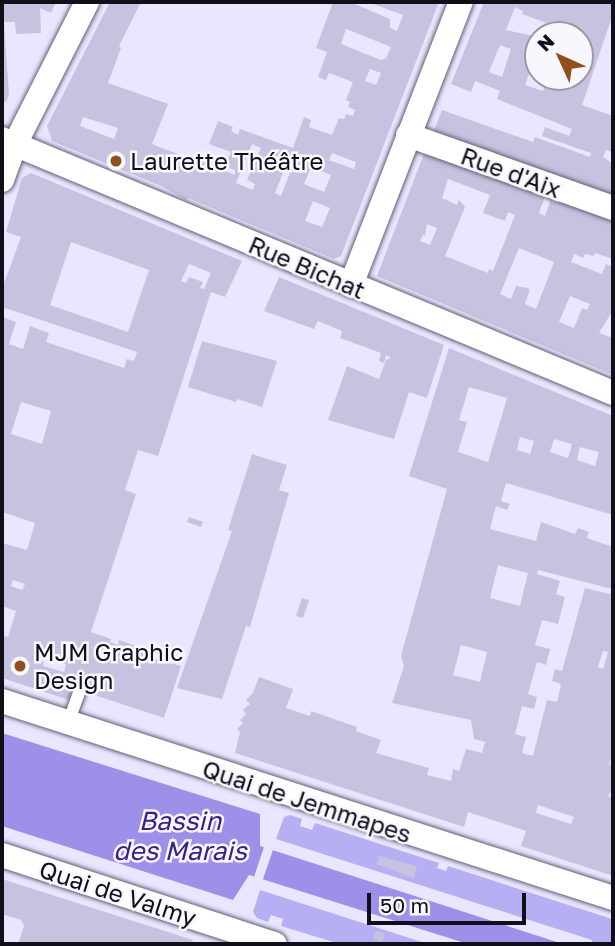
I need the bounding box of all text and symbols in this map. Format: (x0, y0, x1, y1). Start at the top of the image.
north arrow (524, 21, 594, 91)
text: N (532, 29, 558, 55)
street label: Rue d'Aix (457, 141, 565, 203)
place label: Laurette Théâtre (130, 147, 323, 175)
marker: Laurette Théâtre (108, 153, 124, 169)
street label: Rue Bichat (245, 230, 369, 304)
place label: MJM Graphic Design (34, 638, 183, 694)
marker: MJM Graphic Design (12, 658, 28, 674)
street label: Quai de Jemmapes (199, 754, 415, 848)
water label: Bassin des Marais (113, 805, 247, 866)
street label: Quai de Valmy (36, 854, 200, 932)
scale bar (370, 880, 529, 924)
text: 50 m (380, 892, 429, 918)

